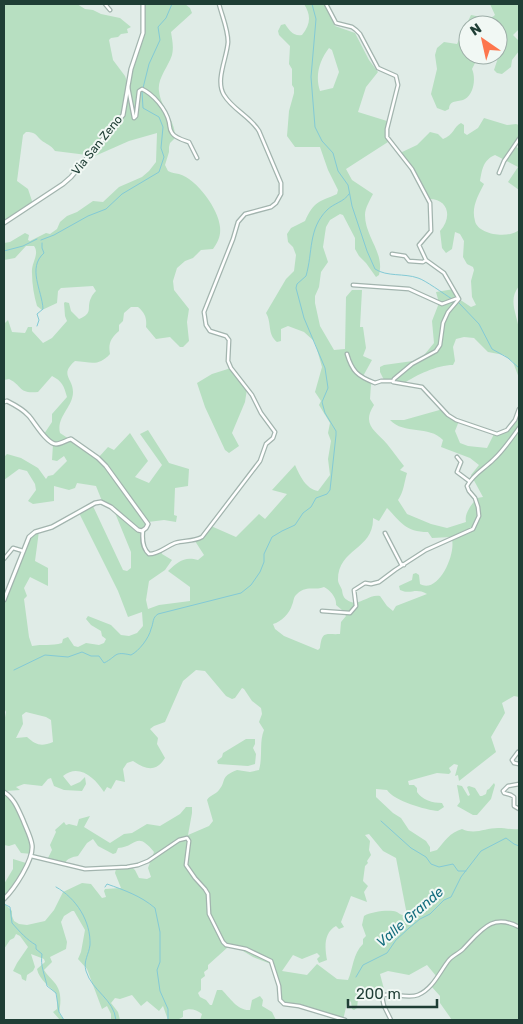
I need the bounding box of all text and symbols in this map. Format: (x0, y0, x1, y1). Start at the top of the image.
north arrow (458, 15, 508, 65)
text: N (467, 20, 485, 40)
street label: Via San Zeno (69, 112, 125, 178)
water label: Valle Grande (373, 883, 447, 951)
scale bar (348, 976, 437, 1008)
text: 200 m (356, 985, 401, 1003)

